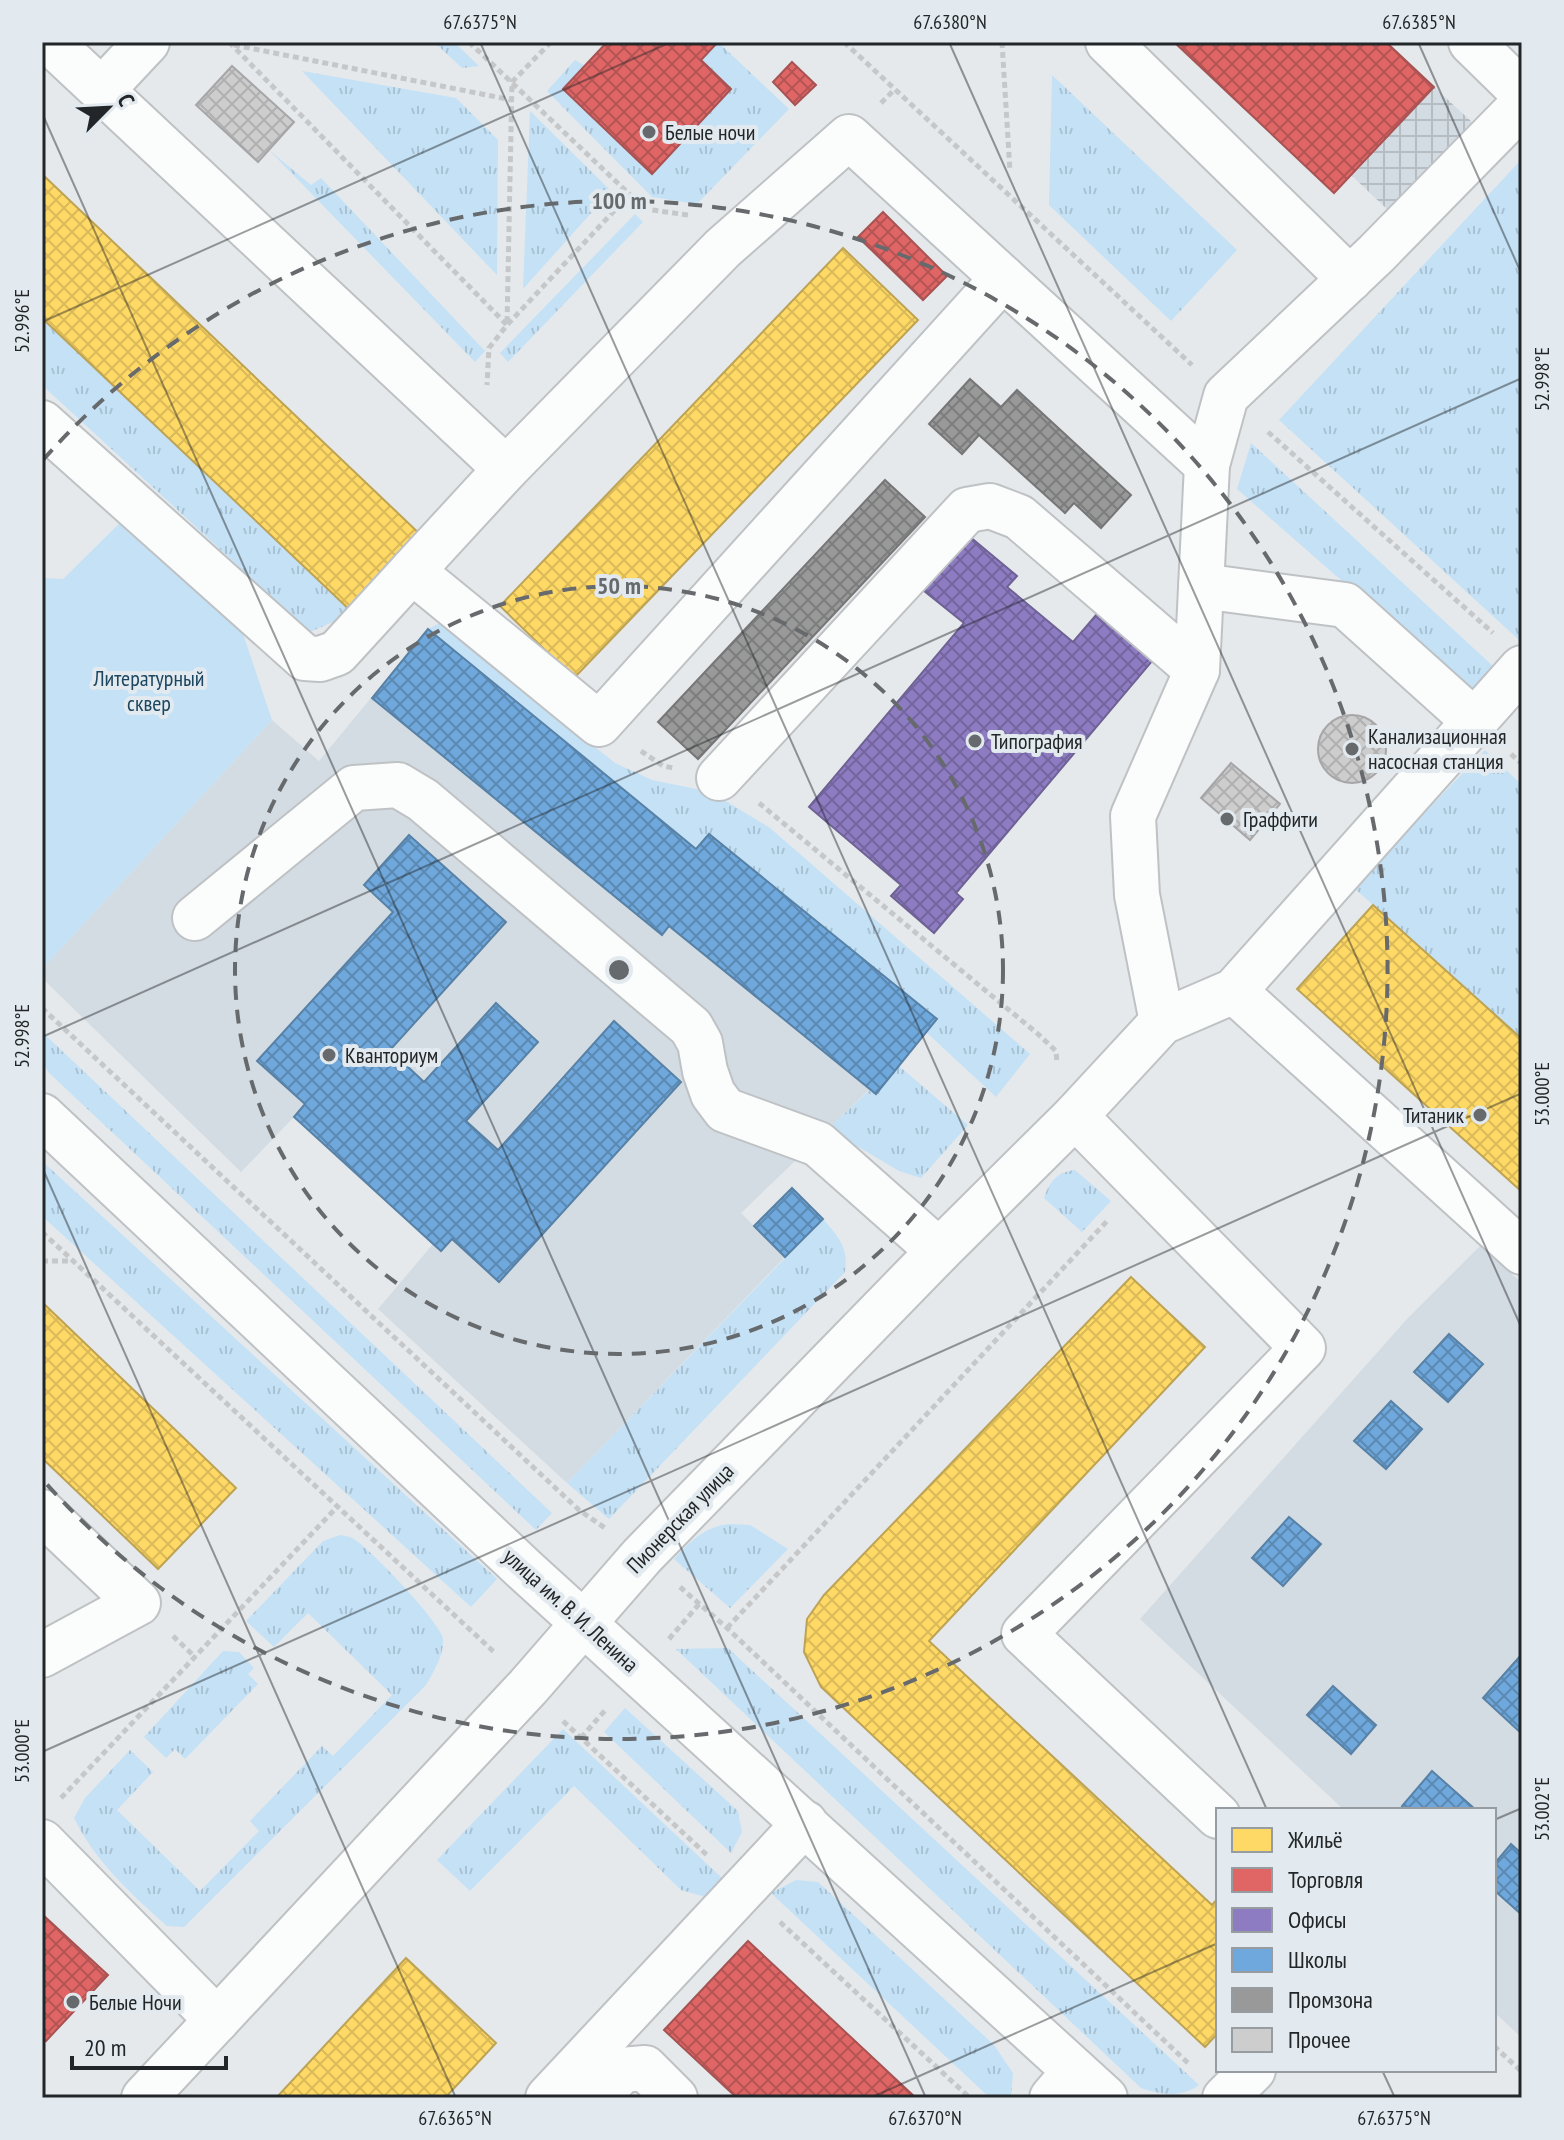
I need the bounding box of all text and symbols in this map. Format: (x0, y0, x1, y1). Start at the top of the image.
text: 67.6375°N (443, 9, 517, 35)
text: 67.6380°N (913, 9, 987, 35)
text: 67.6385°N (1382, 9, 1456, 35)
north arrow (68, 68, 148, 148)
text: С (111, 90, 141, 110)
place label: Белые ночи (665, 118, 756, 146)
marker: Белые ночи (640, 123, 658, 141)
text: 100 m (591, 185, 647, 216)
text: 52.996°E (9, 289, 35, 353)
text: 52.998°E (1529, 347, 1555, 411)
text: 50 m (597, 570, 641, 601)
park label: Литературный сквер (93, 664, 204, 717)
place label: Канализационная насосная станция (1368, 722, 1506, 775)
place label: Типография (991, 727, 1083, 755)
marker: Типография (966, 732, 984, 750)
marker: Канализационная насосная станция (1343, 740, 1361, 758)
place label: Граффити (1243, 805, 1318, 833)
marker: Граффити (1218, 810, 1236, 828)
centre of rings (605, 956, 633, 984)
text: 52.998°E (9, 1004, 35, 1068)
place label: Кванториум (345, 1041, 438, 1069)
marker: Кванториум (320, 1046, 338, 1064)
text: 53.000°E (1529, 1062, 1555, 1126)
place label: Титаник (1403, 1101, 1464, 1129)
marker: Титаник (1471, 1106, 1489, 1124)
street label: Пионерская улица (621, 1457, 739, 1579)
street label: улица им. В. И. Ленина (498, 1542, 644, 1678)
text: 53.000°E (9, 1719, 35, 1783)
text: 53.002°E (1529, 1777, 1555, 1841)
legend (1216, 1808, 1496, 2072)
text: Жильё (1287, 1824, 1343, 1855)
text: Торговля (1288, 1864, 1363, 1895)
text: Офисы (1288, 1904, 1346, 1935)
text: Школы (1288, 1944, 1347, 1975)
text: Промзона (1288, 1984, 1373, 2015)
place label: Белые Ночи (89, 1988, 182, 2016)
marker: Белые Ночи (64, 1993, 82, 2011)
scale bar (72, 2020, 226, 2070)
text: Прочее (1288, 2024, 1351, 2055)
text: 20 m (84, 2032, 126, 2063)
text: 67.6365°N (418, 2105, 492, 2131)
text: 67.6370°N (888, 2105, 962, 2131)
text: 67.6375°N (1357, 2105, 1431, 2131)

